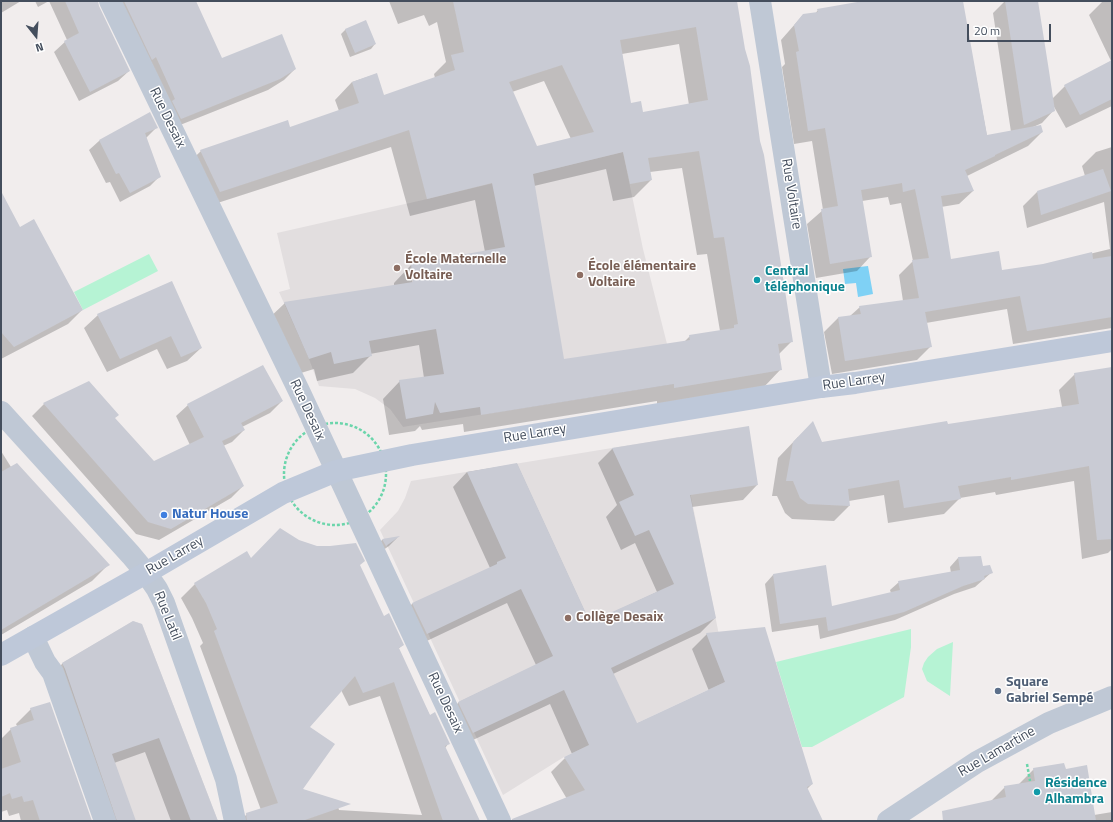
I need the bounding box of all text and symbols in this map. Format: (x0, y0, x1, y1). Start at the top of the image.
north arrow (16, 16, 56, 56)
scale bar (969, 16, 1053, 42)
text: 20 m (974, 21, 1000, 40)
text: N (34, 39, 45, 56)
street label: Rue Desaix (145, 85, 189, 151)
street label: Rue Voltaire (777, 157, 805, 231)
place label: École Maternelle Voltaire (405, 252, 506, 284)
place label: École élémentaire Voltaire (588, 259, 696, 292)
marker: École Maternelle Voltaire (392, 263, 402, 273)
place label: Central téléphonique (765, 264, 845, 296)
marker: École élémentaire Voltaire (575, 270, 585, 280)
marker: Central téléphonique (752, 275, 762, 285)
street label: Rue Larrey (822, 369, 886, 395)
street label: Rue Desaix (286, 377, 328, 443)
street label: Rue Larrey (503, 421, 567, 447)
place label: Natur House (172, 507, 248, 523)
marker: Natur House (159, 510, 169, 520)
street label: Rue Larrey (143, 533, 207, 579)
street label: Rue Latil (150, 589, 184, 643)
place label: Collège Desaix (576, 610, 663, 626)
marker: Collège Desaix (563, 613, 573, 623)
street label: Rue Desaix (424, 670, 466, 736)
place label: Square Gabriel Sempé (1006, 675, 1093, 708)
marker: Square Gabriel Sempé (993, 686, 1003, 696)
street label: Rue Lamartine (956, 723, 1038, 781)
place label: Résidence Alhambra (1045, 776, 1107, 808)
marker: Résidence Alhambra (1032, 787, 1042, 797)

